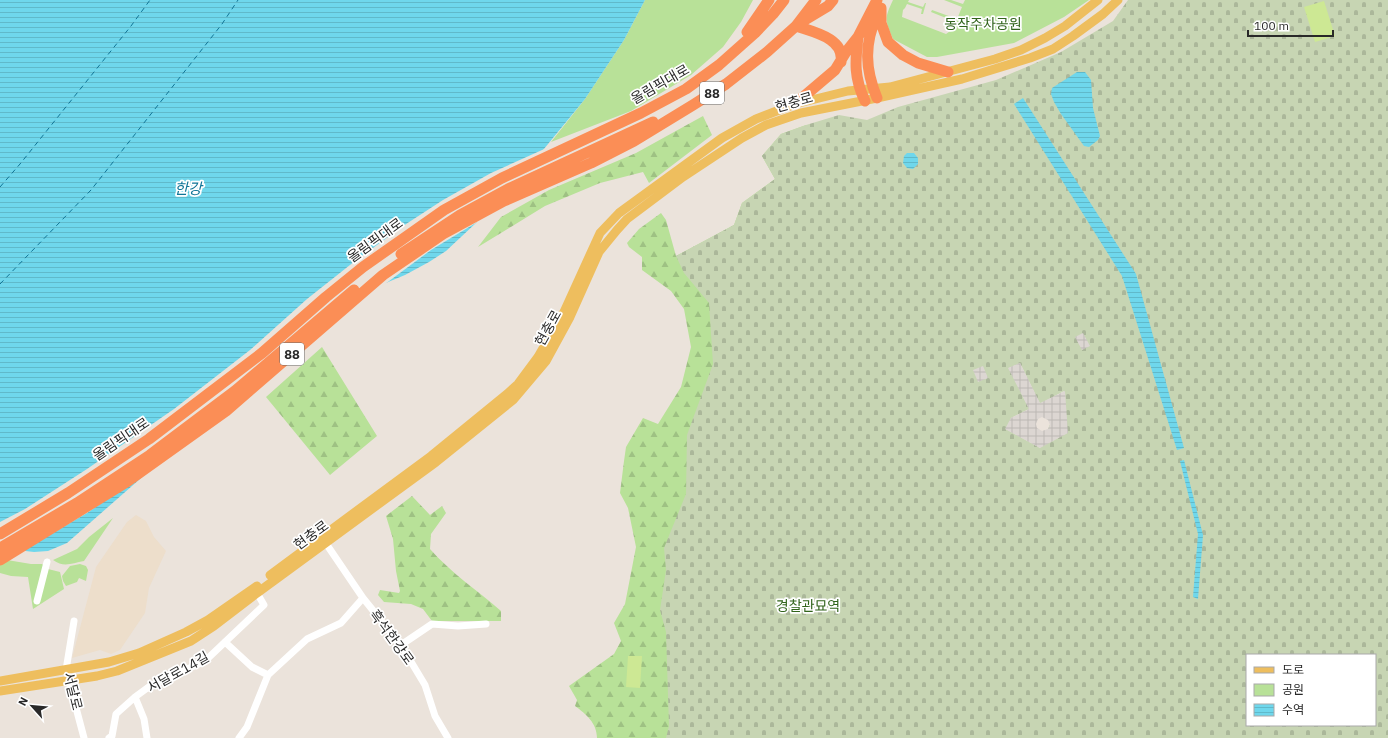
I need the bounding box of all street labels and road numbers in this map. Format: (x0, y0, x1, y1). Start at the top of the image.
street label: 올림픽대로 (628, 60, 692, 108)
road number: 88 (700, 82, 724, 104)
street label: 현충로 (773, 88, 815, 116)
street label: 올림픽대로 (344, 214, 406, 266)
street label: 현충로 (531, 307, 565, 349)
road number: 88 (280, 343, 304, 365)
street label: 올림픽대로 (89, 413, 153, 464)
street label: 현충로 (290, 516, 332, 554)
street label: 흑석한강로 (366, 606, 418, 668)
street label: 서달로14길 (144, 648, 212, 696)
street label: 서달로 (60, 670, 86, 712)

